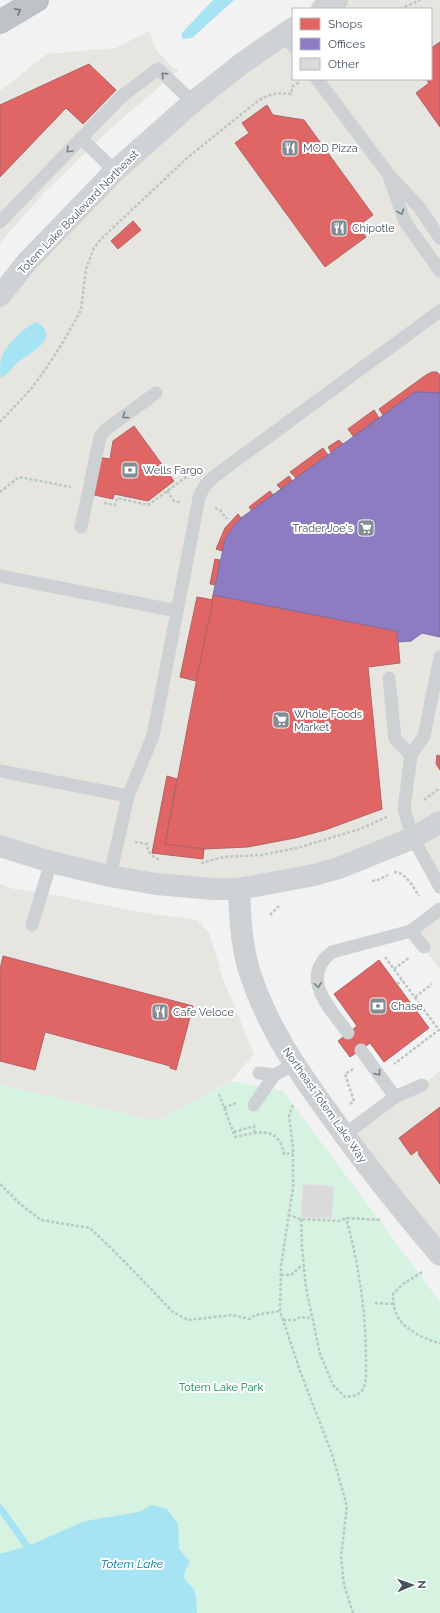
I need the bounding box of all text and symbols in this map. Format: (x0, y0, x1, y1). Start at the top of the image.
one-way arrow (14, 8, 21, 15)
legend (292, 8, 432, 80)
text: Shops (328, 17, 363, 31)
text: Offices (328, 37, 365, 51)
text: Other (328, 57, 360, 71)
one-way arrow (162, 73, 169, 80)
restaurant icon: MOD Pizza (280, 138, 300, 158)
place label: MOD Pizza (303, 142, 358, 155)
one-way arrow (66, 145, 73, 153)
street label: Totem Lake Boulevard Northeast (16, 147, 141, 277)
one-way arrow (396, 209, 405, 216)
restaurant icon: Chipotle (329, 218, 349, 238)
place label: Chipotle (352, 222, 395, 235)
one-way arrow (122, 411, 129, 419)
bank icon: Wells Fargo (120, 460, 140, 480)
place label: Wells Fargo (143, 464, 204, 477)
supermarket icon: Trader Joe's (356, 518, 376, 538)
place label: Trader Joe's (293, 522, 353, 535)
place label: Whole Foods Market (294, 708, 362, 734)
supermarket icon: Whole Foods Market (271, 710, 291, 730)
one-way arrow (313, 982, 322, 989)
bank icon: Chase (368, 996, 388, 1016)
place label: Chase (391, 1000, 423, 1013)
restaurant icon: Cafe Veloce (150, 1002, 170, 1022)
place label: Cafe Veloce (173, 1006, 235, 1019)
street label: Northeast Totem Lake Way (280, 1045, 369, 1165)
one-way arrow (373, 1069, 380, 1076)
park label: Totem Lake Park (179, 1381, 263, 1394)
water label: Totem Lake (101, 1557, 164, 1571)
north arrow (392, 1565, 432, 1605)
text: N (415, 1580, 428, 1589)

